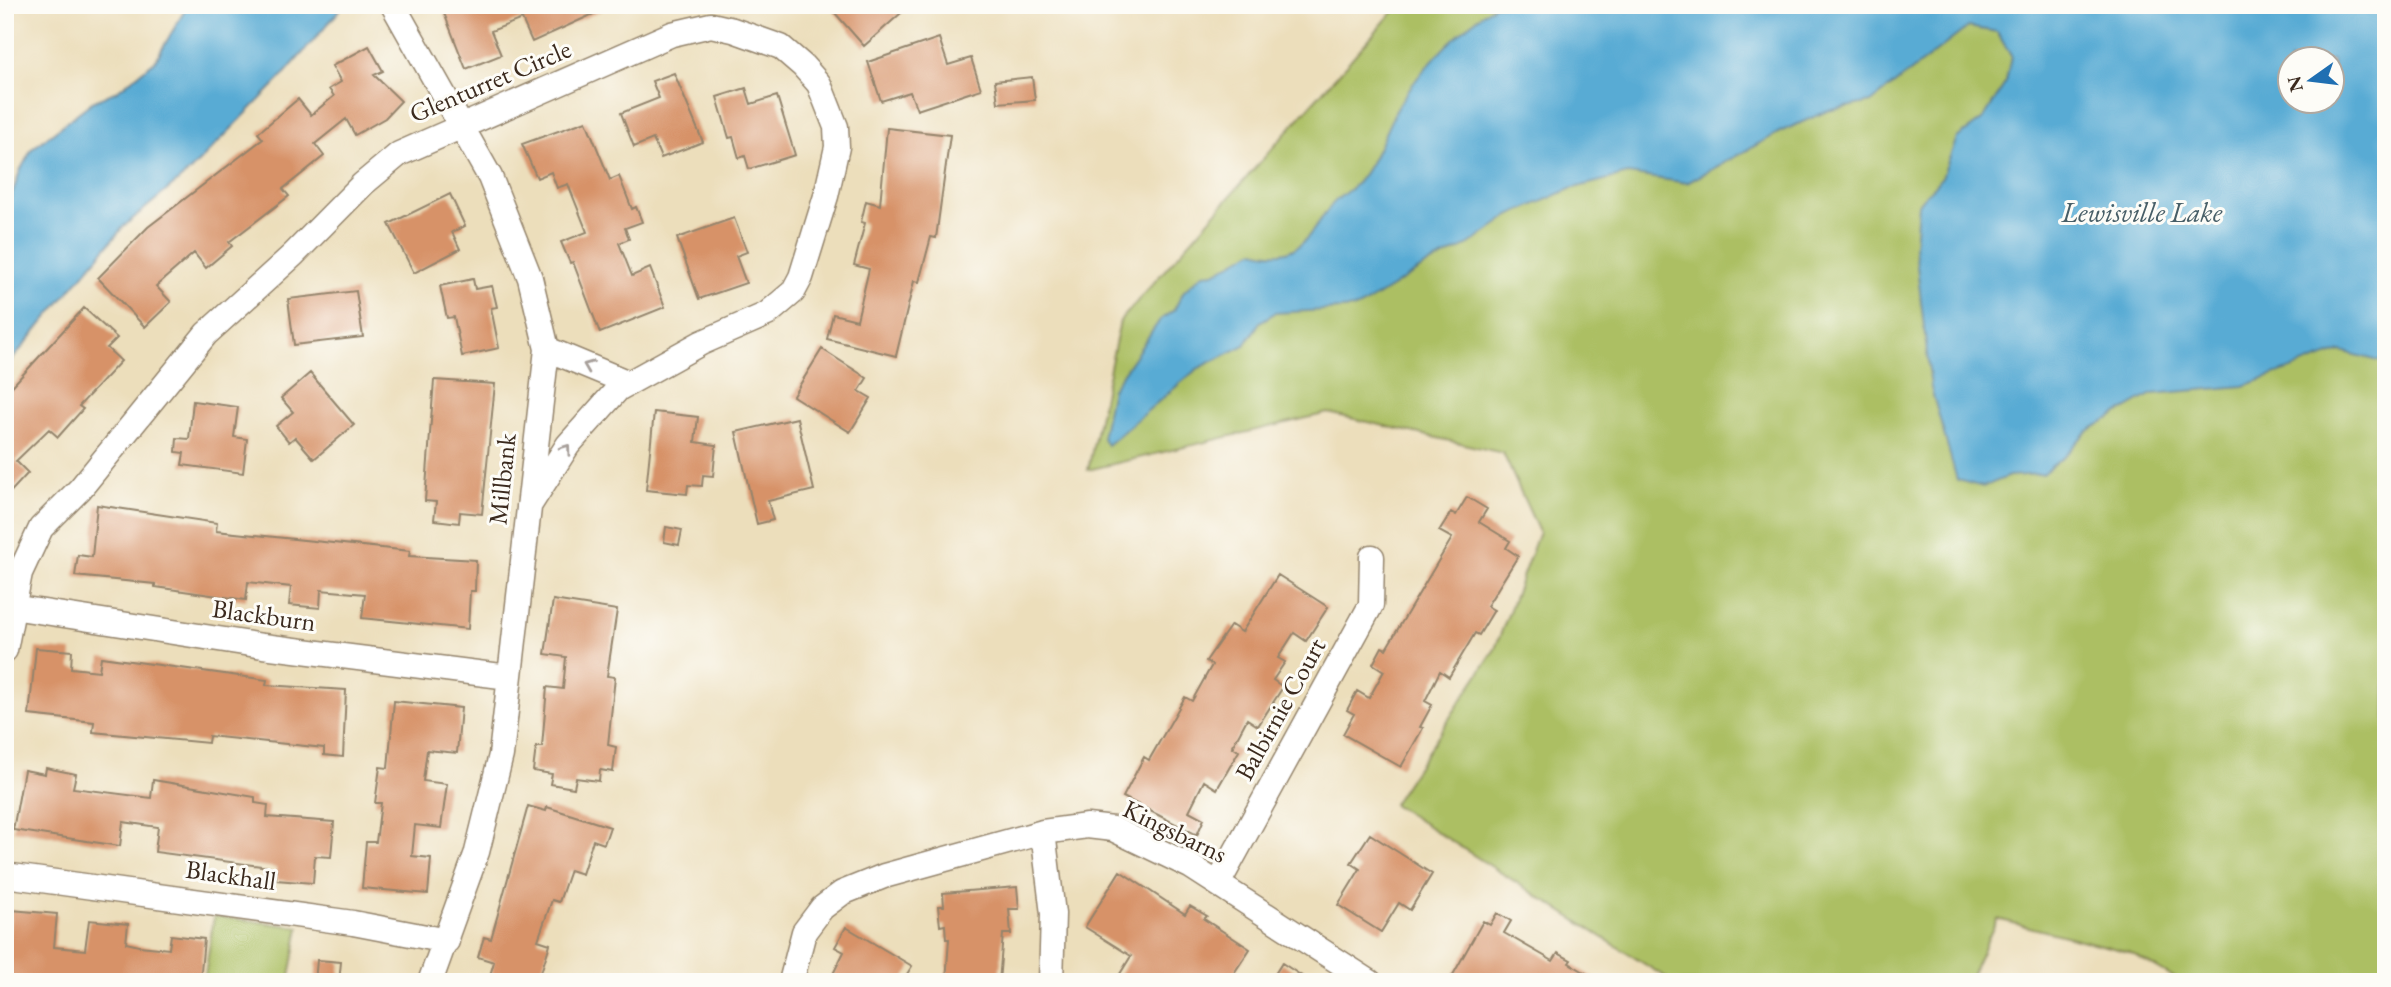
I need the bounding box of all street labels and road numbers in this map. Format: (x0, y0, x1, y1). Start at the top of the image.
street label: Glenturret Circle (404, 32, 576, 130)
street label: Millbank (480, 431, 524, 526)
street label: Blackburn (210, 591, 318, 639)
street label: Balbirnie Court (1227, 632, 1333, 786)
street label: Kingsbarns (1117, 791, 1233, 871)
street label: Blackhall (184, 852, 278, 898)

